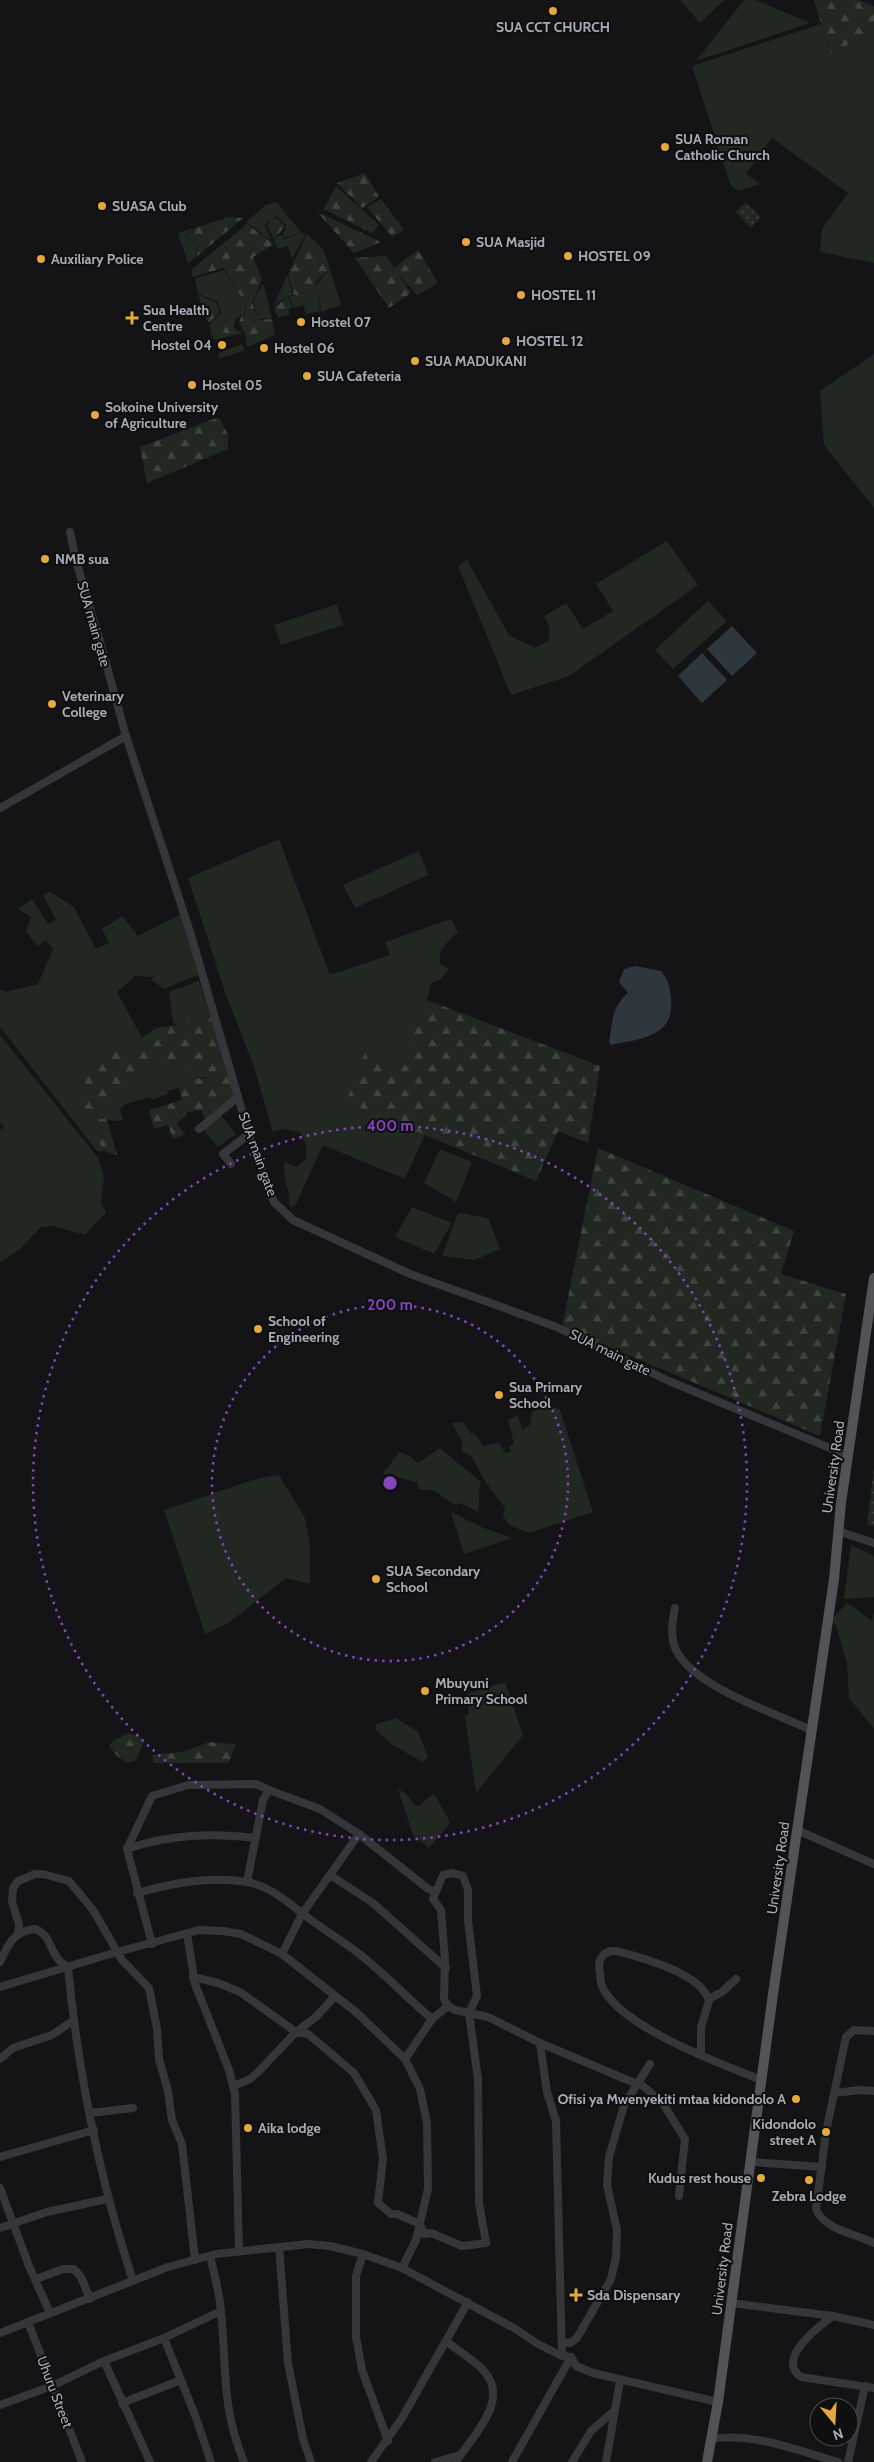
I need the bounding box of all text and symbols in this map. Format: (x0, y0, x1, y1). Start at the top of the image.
marker: SUA CCT CHURCH (547, 5, 559, 17)
place label: SUA CCT CHURCH (496, 18, 610, 36)
place label: SUA Roman Catholic Church (675, 130, 770, 164)
marker: SUA Roman Catholic Church (659, 141, 671, 153)
place label: SUASA Club (112, 197, 187, 215)
marker: SUASA Club (96, 200, 108, 212)
place label: SUA Masjid (476, 233, 545, 251)
marker: SUA Masjid (460, 236, 472, 248)
place label: HOSTEL 09 (578, 247, 651, 265)
place label: Auxiliary Police (51, 250, 144, 268)
marker: HOSTEL 09 (562, 250, 574, 262)
marker: Auxiliary Police (35, 253, 47, 265)
place label: HOSTEL 11 (531, 286, 596, 304)
marker: HOSTEL 11 (515, 289, 527, 301)
place label: Sua Health Centre (143, 301, 209, 335)
marker: Sua Health Centre (125, 311, 139, 325)
place label: Hostel 07 (311, 313, 372, 331)
marker: Hostel 07 (295, 316, 307, 328)
place label: HOSTEL 12 (516, 332, 583, 350)
marker: HOSTEL 12 (500, 335, 512, 347)
place label: Hostel 04 (151, 336, 212, 354)
marker: Hostel 04 (216, 339, 228, 351)
place label: Hostel 06 (274, 339, 335, 357)
marker: Hostel 06 (258, 342, 270, 354)
place label: SUA MADUKANI (425, 352, 527, 370)
marker: SUA MADUKANI (409, 355, 421, 367)
place label: SUA Cafeteria (317, 367, 401, 385)
marker: SUA Cafeteria (301, 370, 313, 382)
place label: Hostel 05 (202, 376, 262, 394)
marker: Hostel 05 (186, 379, 198, 391)
place label: Sokoine University of Agriculture (105, 398, 219, 432)
marker: Sokoine University of Agriculture (89, 409, 101, 421)
place label: NMB sua (55, 550, 109, 568)
marker: NMB sua (39, 553, 51, 565)
street label: SUA main gate (73, 579, 115, 669)
place label: Veterinary College (62, 687, 124, 721)
marker: Veterinary College (46, 698, 58, 710)
street label: SUA main gate (234, 1109, 282, 1199)
text: 400 m (367, 1117, 413, 1135)
text: 200 m (367, 1296, 413, 1314)
place label: School of Engineering (268, 1312, 339, 1346)
marker: School of Engineering (252, 1323, 264, 1335)
street label: SUA main gate (566, 1325, 654, 1379)
place label: Sua Primary School (509, 1378, 583, 1412)
marker: Sua Primary School (493, 1389, 505, 1401)
street label: University Road (818, 1420, 848, 1514)
centre of rings (381, 1474, 399, 1492)
place label: SUA Secondary School (386, 1562, 481, 1596)
marker: SUA Secondary School (370, 1573, 382, 1585)
place label: Mbuyuni Primary School (435, 1674, 528, 1708)
marker: Mbuyuni Primary School (419, 1685, 431, 1697)
street label: University Road (763, 1821, 793, 1915)
place label: Ofisi ya Mwenyekiti mtaa kidondolo A (558, 2090, 786, 2108)
marker: Ofisi ya Mwenyekiti mtaa kidondolo A (790, 2093, 802, 2105)
place label: Kidondolo street A (752, 2115, 816, 2149)
place label: Aika lodge (258, 2119, 321, 2137)
marker: Aika lodge (242, 2122, 254, 2134)
marker: Kidondolo street A (820, 2126, 832, 2138)
place label: Kudus rest house (648, 2169, 751, 2187)
marker: Kudus rest house (755, 2172, 767, 2184)
marker: Zebra Lodge (803, 2174, 815, 2186)
place label: Zebra Lodge (772, 2187, 846, 2205)
street label: University Road (707, 2222, 737, 2316)
place label: Sda Dispensary (587, 2286, 681, 2304)
marker: Sda Dispensary (569, 2288, 583, 2302)
street label: Uhuru Street (33, 2353, 77, 2431)
north arrow (809, 2397, 859, 2447)
text: N (831, 2424, 846, 2444)

